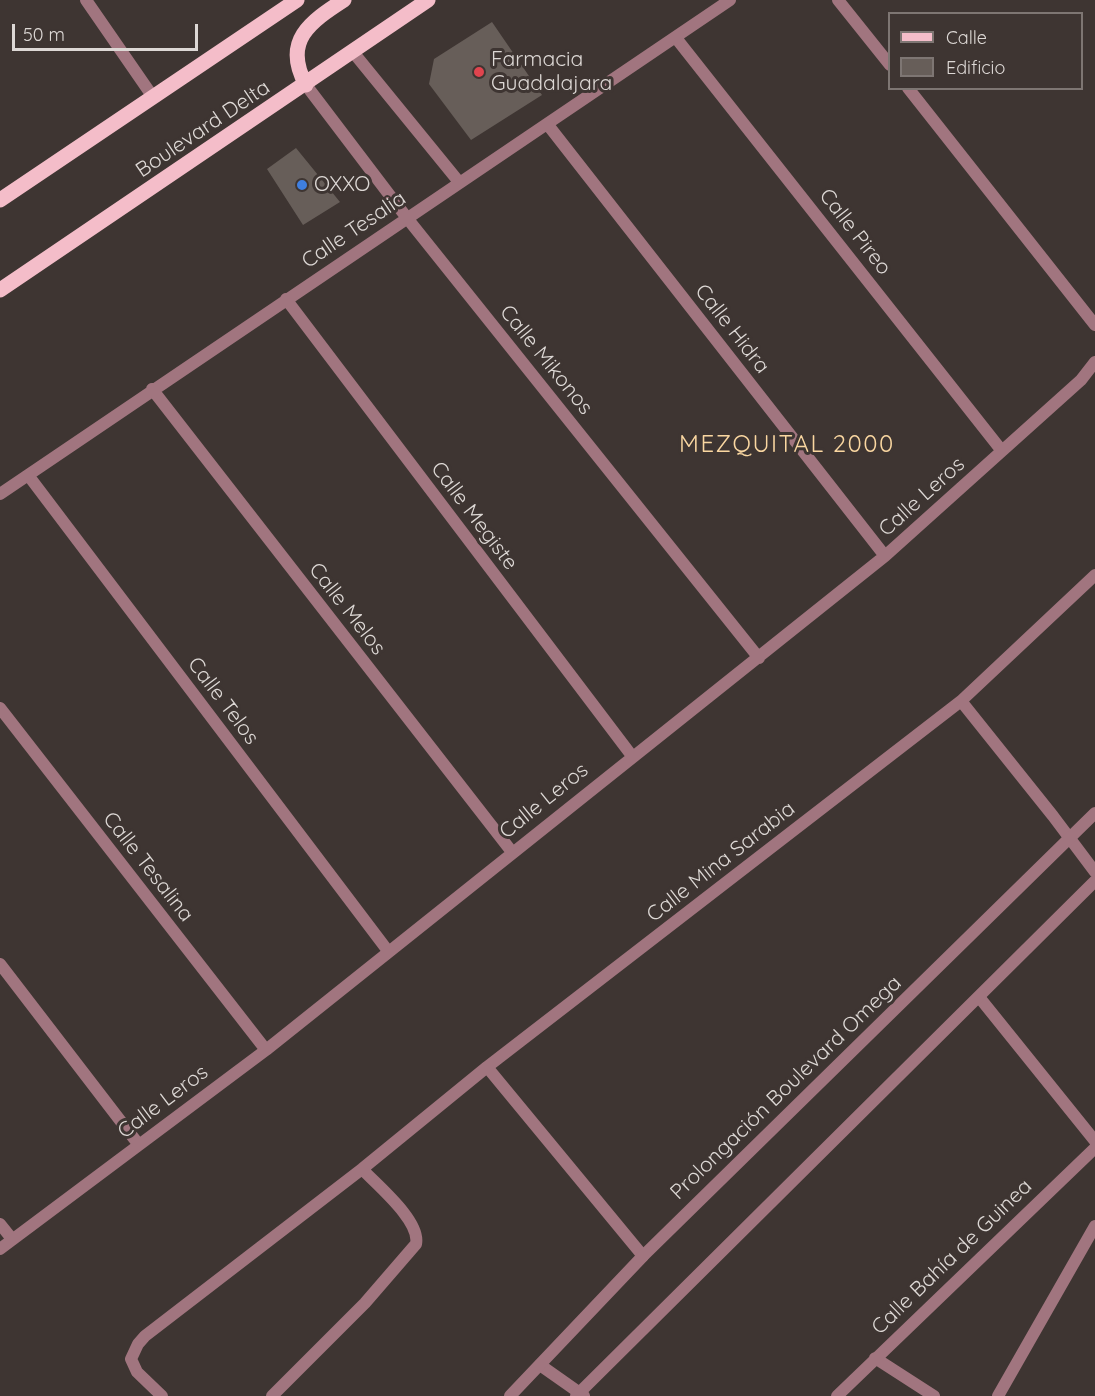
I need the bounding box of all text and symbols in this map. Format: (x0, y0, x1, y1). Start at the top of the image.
scale bar (15, 12, 201, 50)
legend (888, 12, 1083, 90)
text: 50 m (23, 23, 65, 46)
text: Calle (946, 26, 987, 49)
place label: Farmacia Guadalajara (491, 47, 612, 97)
text: Edificio (946, 56, 1005, 79)
marker: Farmacia Guadalajara (472, 65, 486, 79)
street label: Boulevard Delta (131, 75, 275, 183)
place label: OXXO (314, 172, 370, 198)
marker: OXXO (295, 178, 309, 192)
street label: Calle Pireo (813, 184, 897, 280)
street label: Calle Tesalia (297, 186, 411, 274)
street label: Calle Hidra (689, 279, 775, 379)
street label: Calle Mikonos (494, 300, 598, 420)
district label: MEZQUITAL 2000 (679, 431, 895, 459)
street label: Calle Leros (874, 452, 970, 542)
street label: Calle Megiste (425, 457, 523, 575)
street label: Calle Melos (303, 558, 391, 660)
street label: Calle Telos (182, 652, 264, 750)
street label: Calle Leros (495, 758, 593, 844)
street label: Calle Mina Sarabia (642, 796, 800, 928)
street label: Calle Tesalina (97, 807, 199, 927)
street label: Prolongación Boulevard Omega (665, 971, 907, 1205)
street label: Calle Leros (113, 1060, 213, 1144)
street label: Calle Bahía de Guinea (867, 1174, 1037, 1340)

